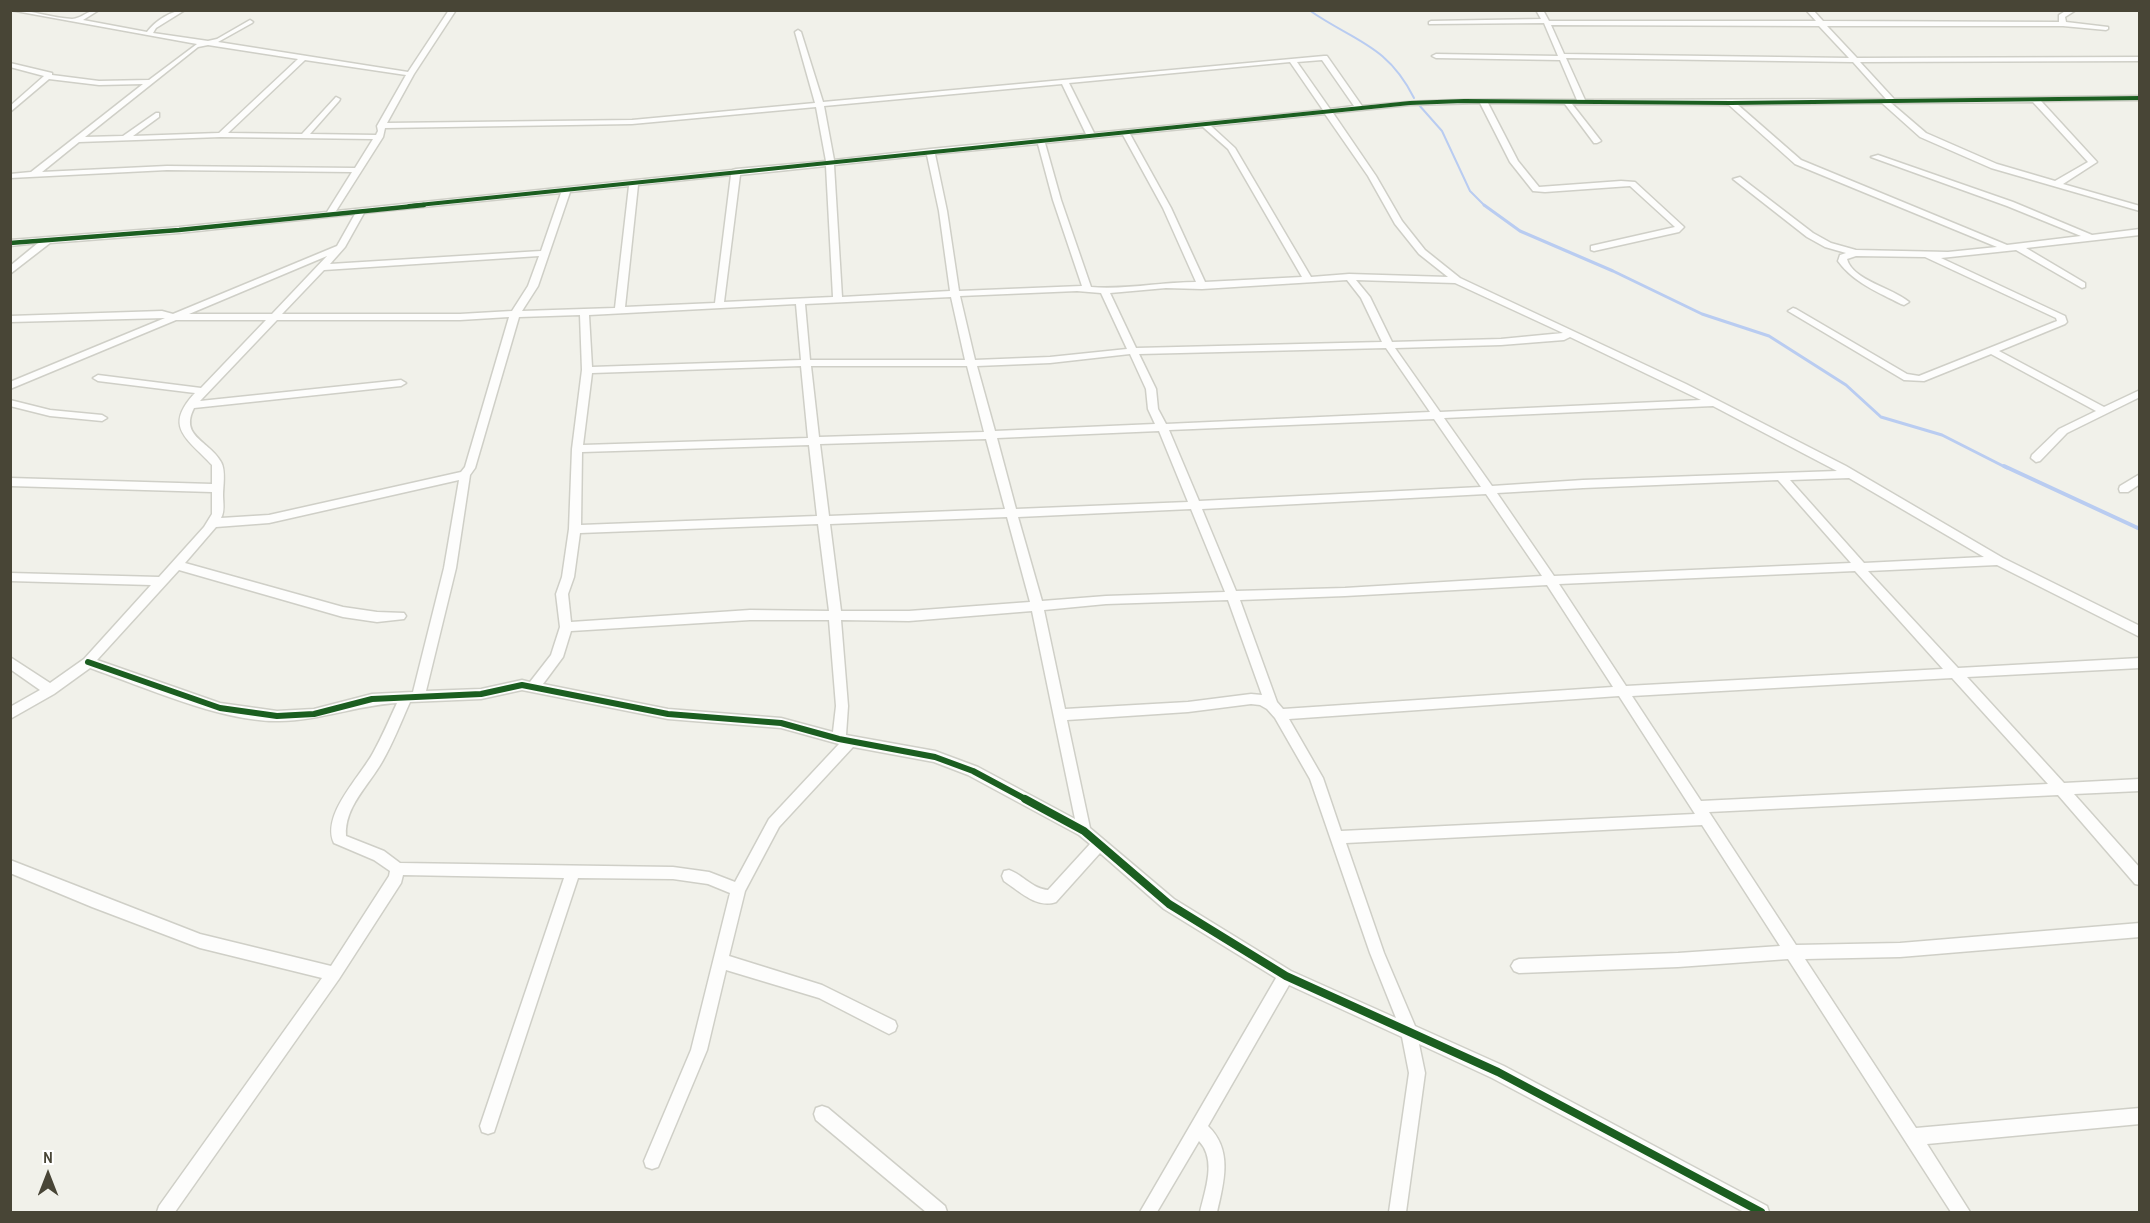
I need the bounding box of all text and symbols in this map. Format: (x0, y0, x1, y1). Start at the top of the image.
north arrow (18, 1145, 78, 1205)
text: N (43, 1146, 53, 1168)

